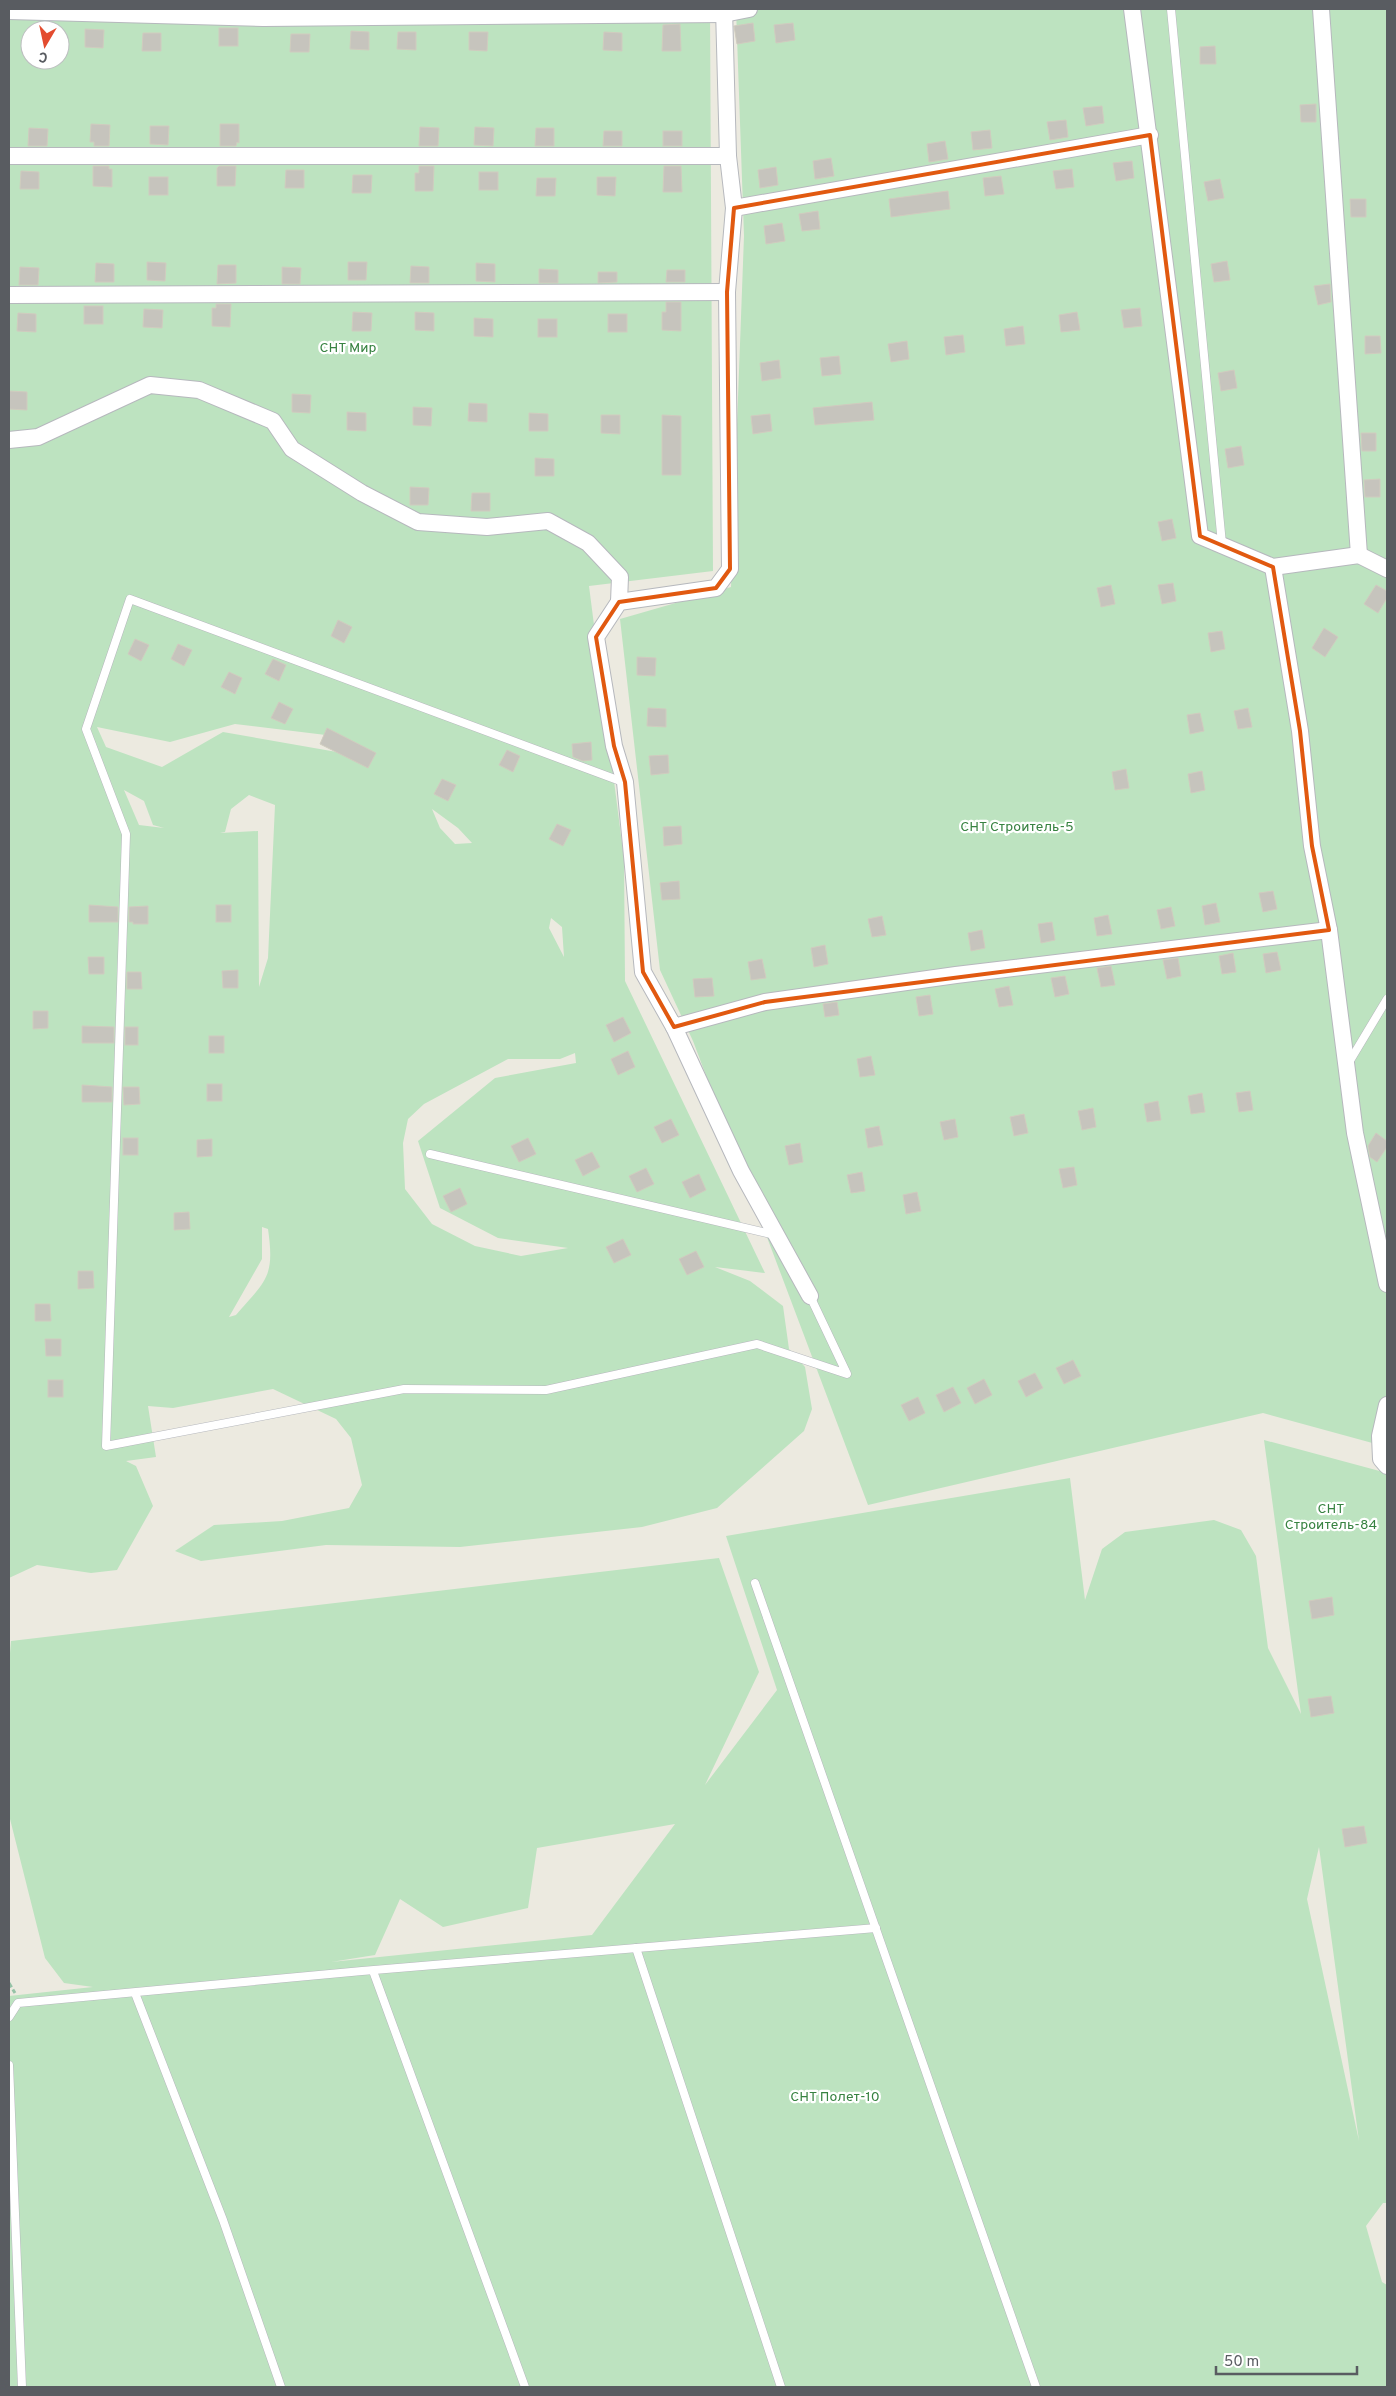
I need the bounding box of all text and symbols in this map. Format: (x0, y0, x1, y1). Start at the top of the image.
north arrow (20, 20, 70, 70)
text: С (37, 47, 49, 65)
park label: СНТ Мир (319, 340, 377, 357)
park label: СНТ Строитель-5 (960, 819, 1074, 836)
park label: СНТ Строитель-84 (1285, 1501, 1377, 1534)
park label: СНТ Полет-10 (790, 2089, 880, 2106)
scale bar (1216, 2344, 1357, 2376)
text: 50 m (1224, 2353, 1259, 2372)

